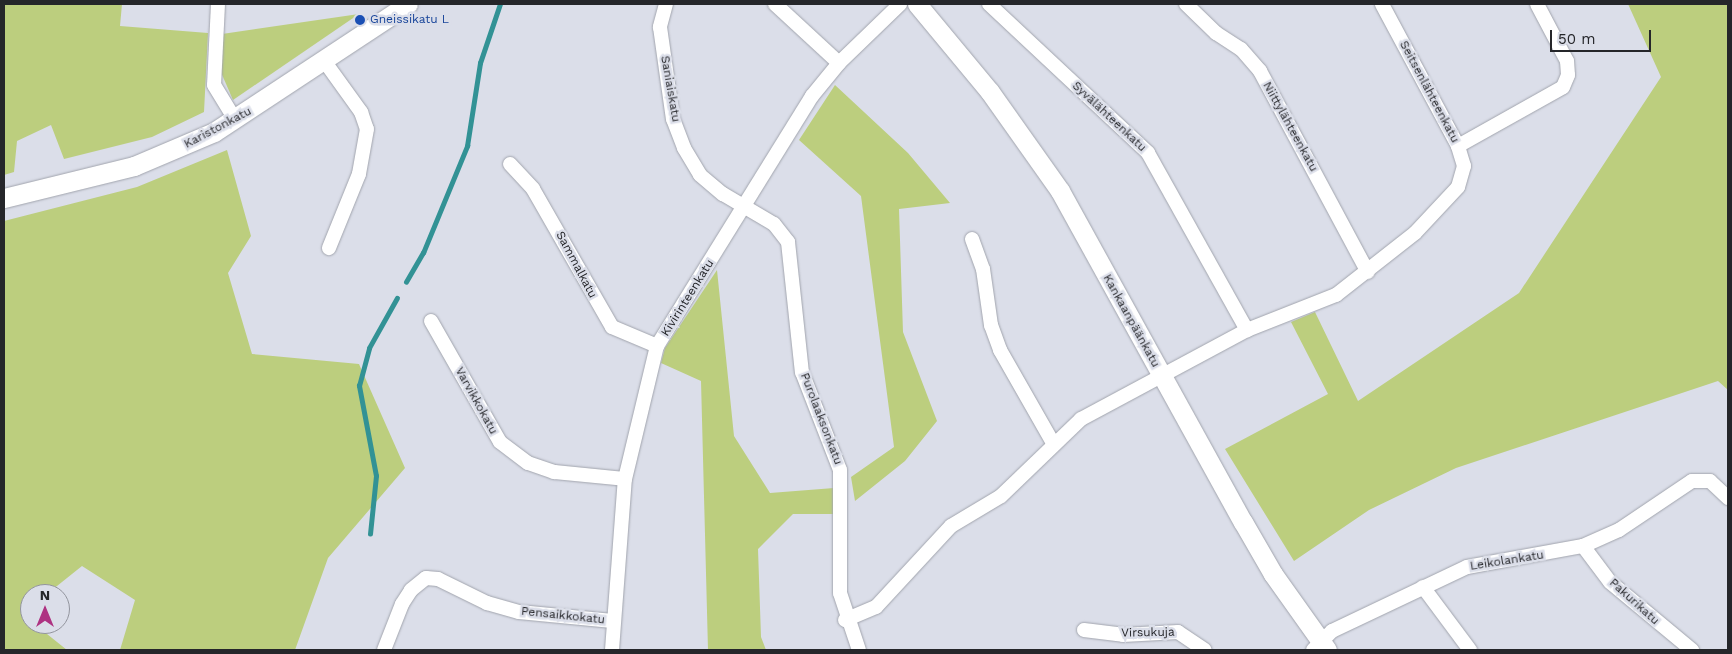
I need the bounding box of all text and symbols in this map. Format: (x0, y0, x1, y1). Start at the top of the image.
place label: Gneissikatu L (370, 13, 449, 27)
marker: Gneissikatu L (354, 14, 366, 26)
scale bar (1552, 20, 1653, 52)
text: 50 m (1558, 30, 1595, 48)
street label: Seitsenlähteenkatu (1396, 39, 1462, 145)
street label: Saniaiskatu (657, 55, 683, 123)
street label: Syvälähteenkatu (1069, 79, 1149, 155)
street label: Niittylähteenkatu (1259, 80, 1321, 174)
street label: Karistonkatu (182, 104, 254, 152)
street label: Sammalkatu (552, 229, 600, 301)
street label: Kivirinteenkatu (659, 257, 717, 339)
street label: Kankaanpäänkatu (1100, 272, 1162, 370)
street label: Varvikkokatu (452, 365, 500, 437)
street label: Purolaaksonkatu (797, 371, 845, 467)
street label: Leikolankatu (1469, 548, 1545, 574)
street label: Pakurikatu (1606, 576, 1662, 628)
north arrow (20, 584, 70, 634)
text: N (40, 587, 50, 603)
street label: Pensaikkokatu (520, 604, 606, 628)
street label: Virsukuja (1121, 625, 1175, 641)

